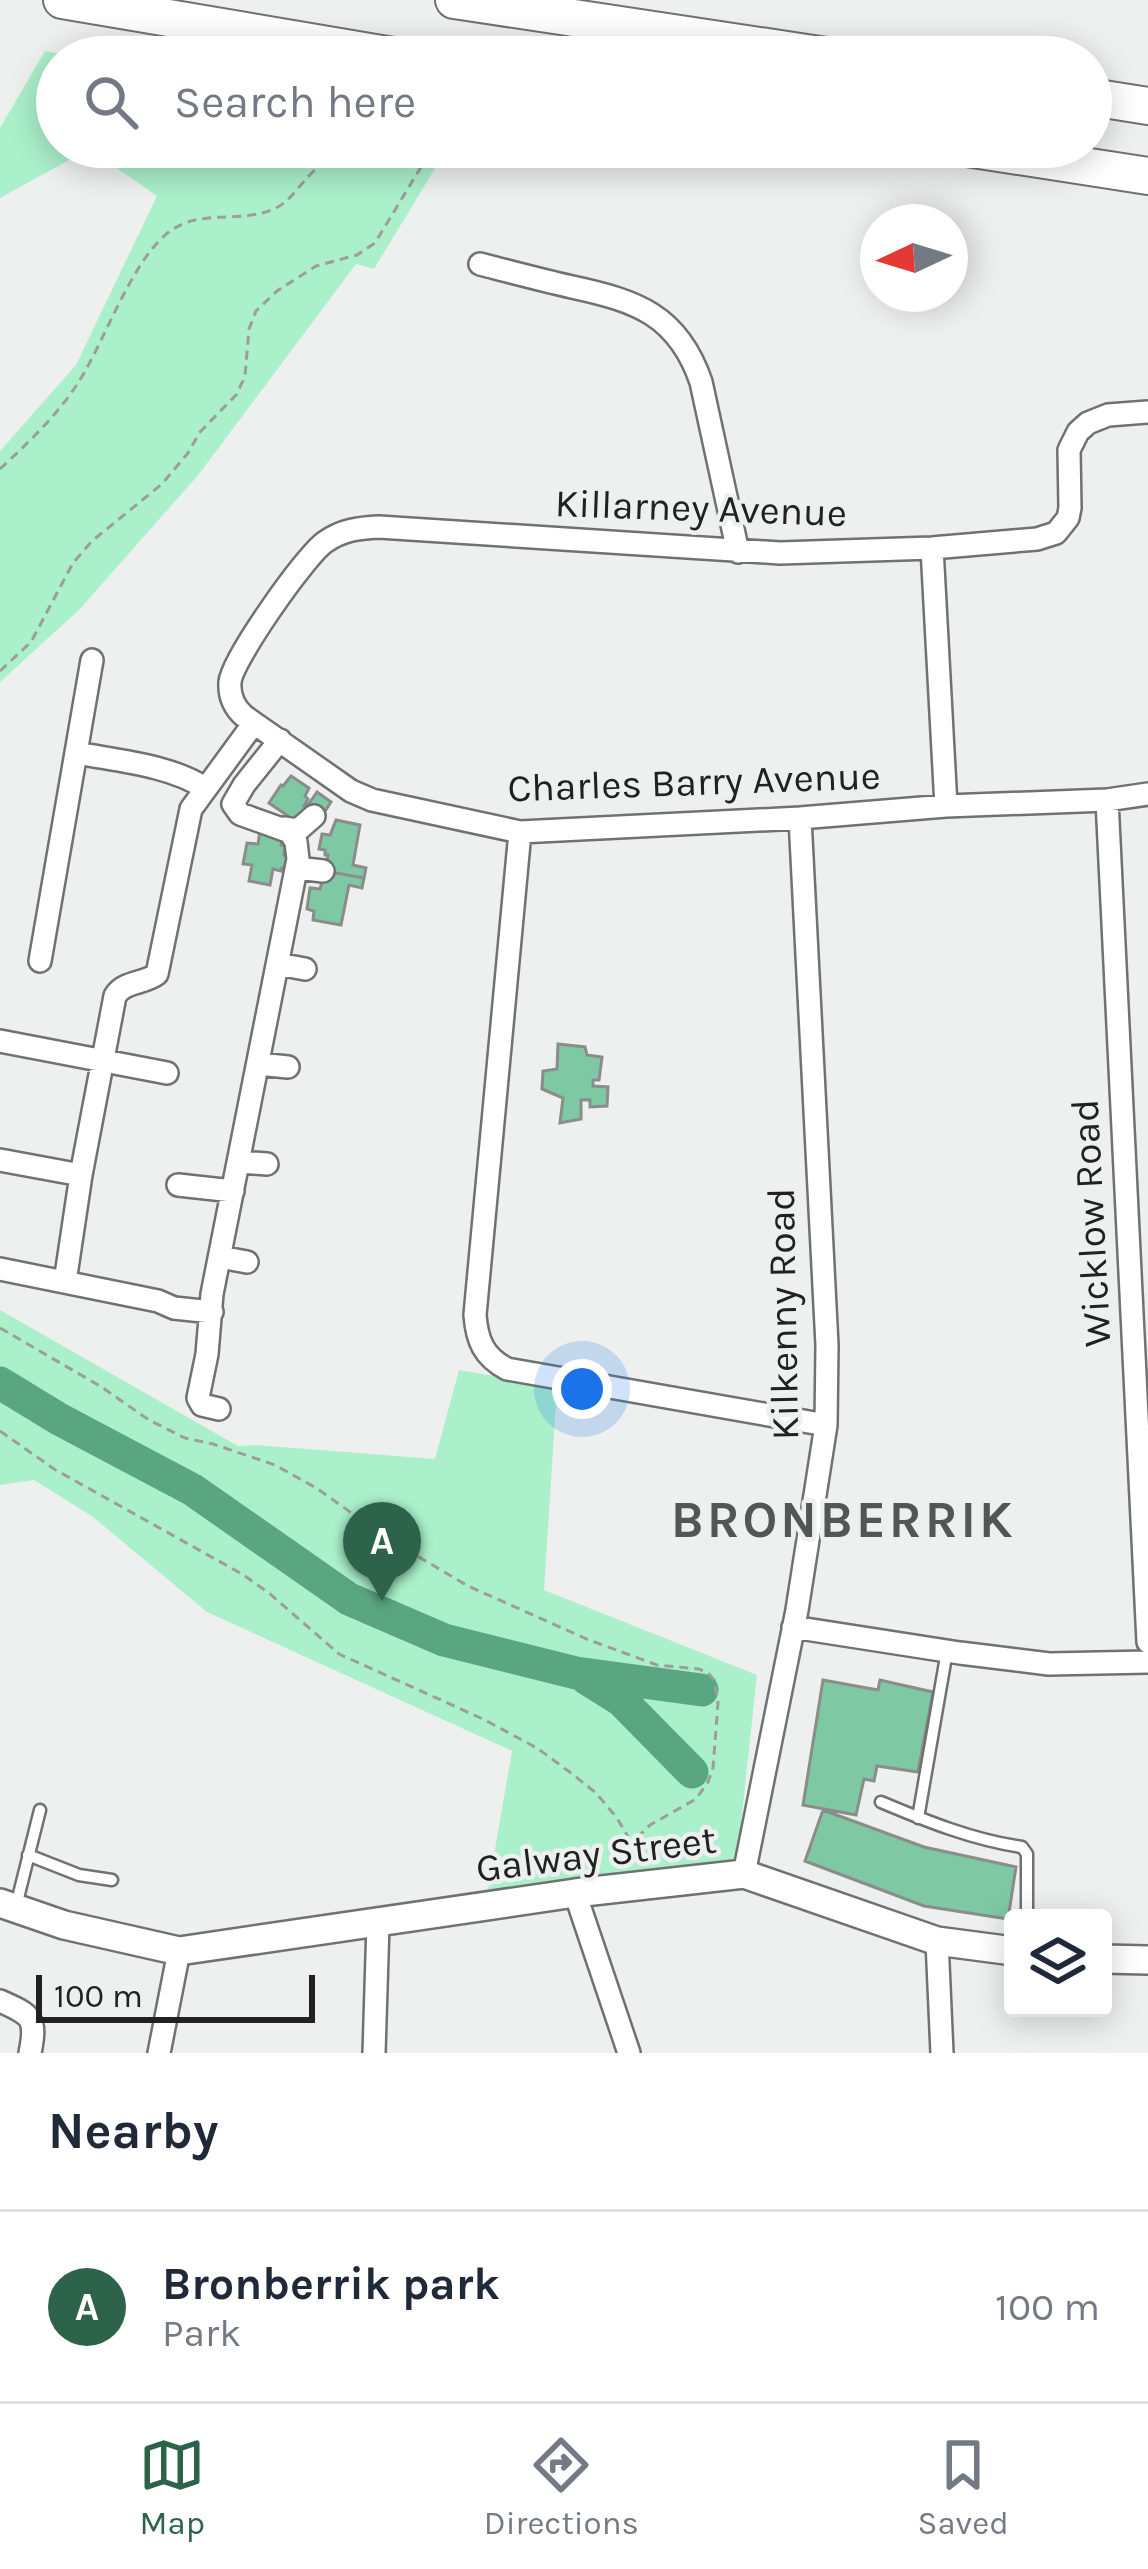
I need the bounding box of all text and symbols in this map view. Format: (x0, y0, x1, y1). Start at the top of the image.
search box (36, 36, 1112, 168)
icon: search (78, 69, 144, 135)
text: Search here (174, 76, 416, 128)
north arrow (860, 204, 968, 312)
street label: Killarney Avenue (554, 480, 848, 536)
street label: Charles Barry Avenue (507, 752, 881, 812)
street label: Wicklow Road (1062, 1098, 1120, 1348)
street label: Kilkenny Road (758, 1187, 808, 1441)
your location (552, 1359, 612, 1419)
district label: BRONBERRIK (671, 1490, 1015, 1550)
pin: A (343, 1502, 421, 1601)
street label: Galway Street (473, 1816, 719, 1892)
map controls (1004, 1909, 1112, 2017)
button: layers (1004, 1909, 1112, 2017)
scale bar (36, 1969, 315, 2022)
text: 100 m (54, 1977, 143, 2015)
text: Nearby (48, 2101, 218, 2161)
text: Bronberrik park (162, 2258, 500, 2310)
text: A (75, 2284, 99, 2330)
text: 100 m (995, 2284, 1100, 2330)
text: Park (162, 2310, 241, 2356)
tab: Map (139, 2432, 205, 2542)
tab: Directions (484, 2432, 639, 2542)
tab: Saved (918, 2432, 1009, 2542)

